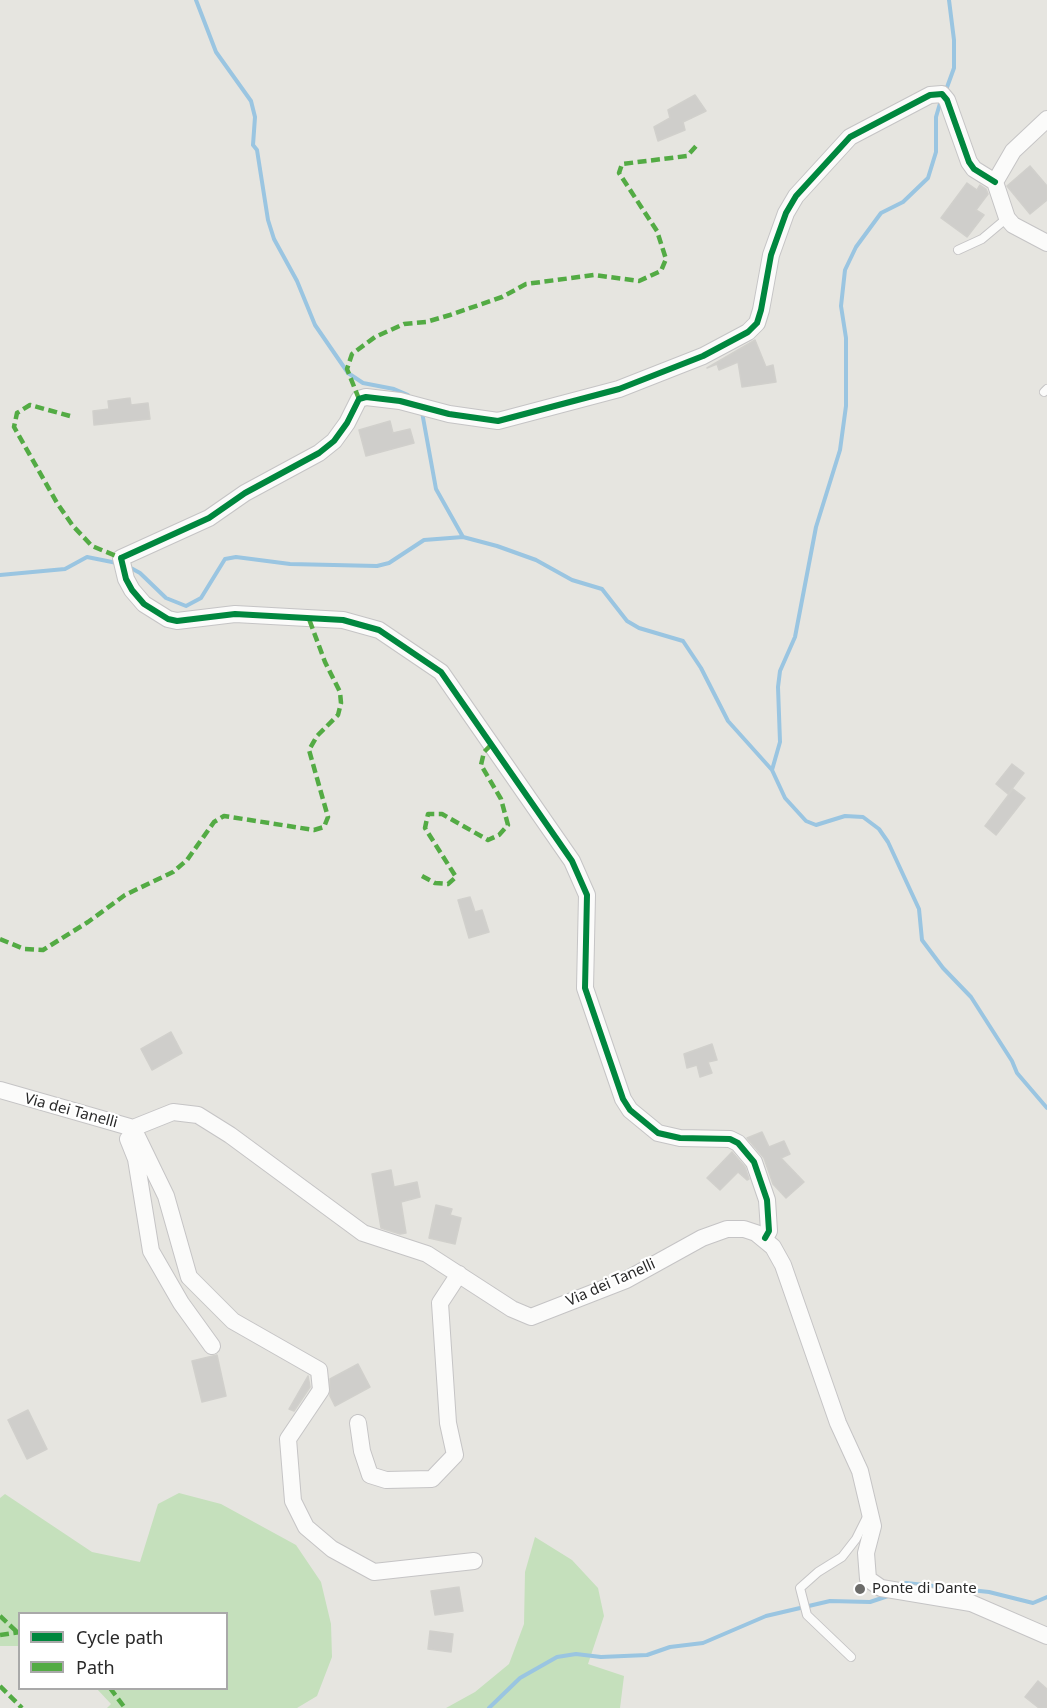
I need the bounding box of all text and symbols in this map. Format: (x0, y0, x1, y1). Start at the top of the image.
street label: Via dei Tanelli (23, 1090, 119, 1132)
street label: Via dei Tanelli (564, 1255, 658, 1311)
place label: Ponte di Dante (872, 1580, 977, 1598)
marker: Ponte di Dante (853, 1582, 867, 1596)
legend (18, 1612, 228, 1690)
text: Cycle path (76, 1625, 163, 1649)
text: Path (76, 1655, 115, 1679)

